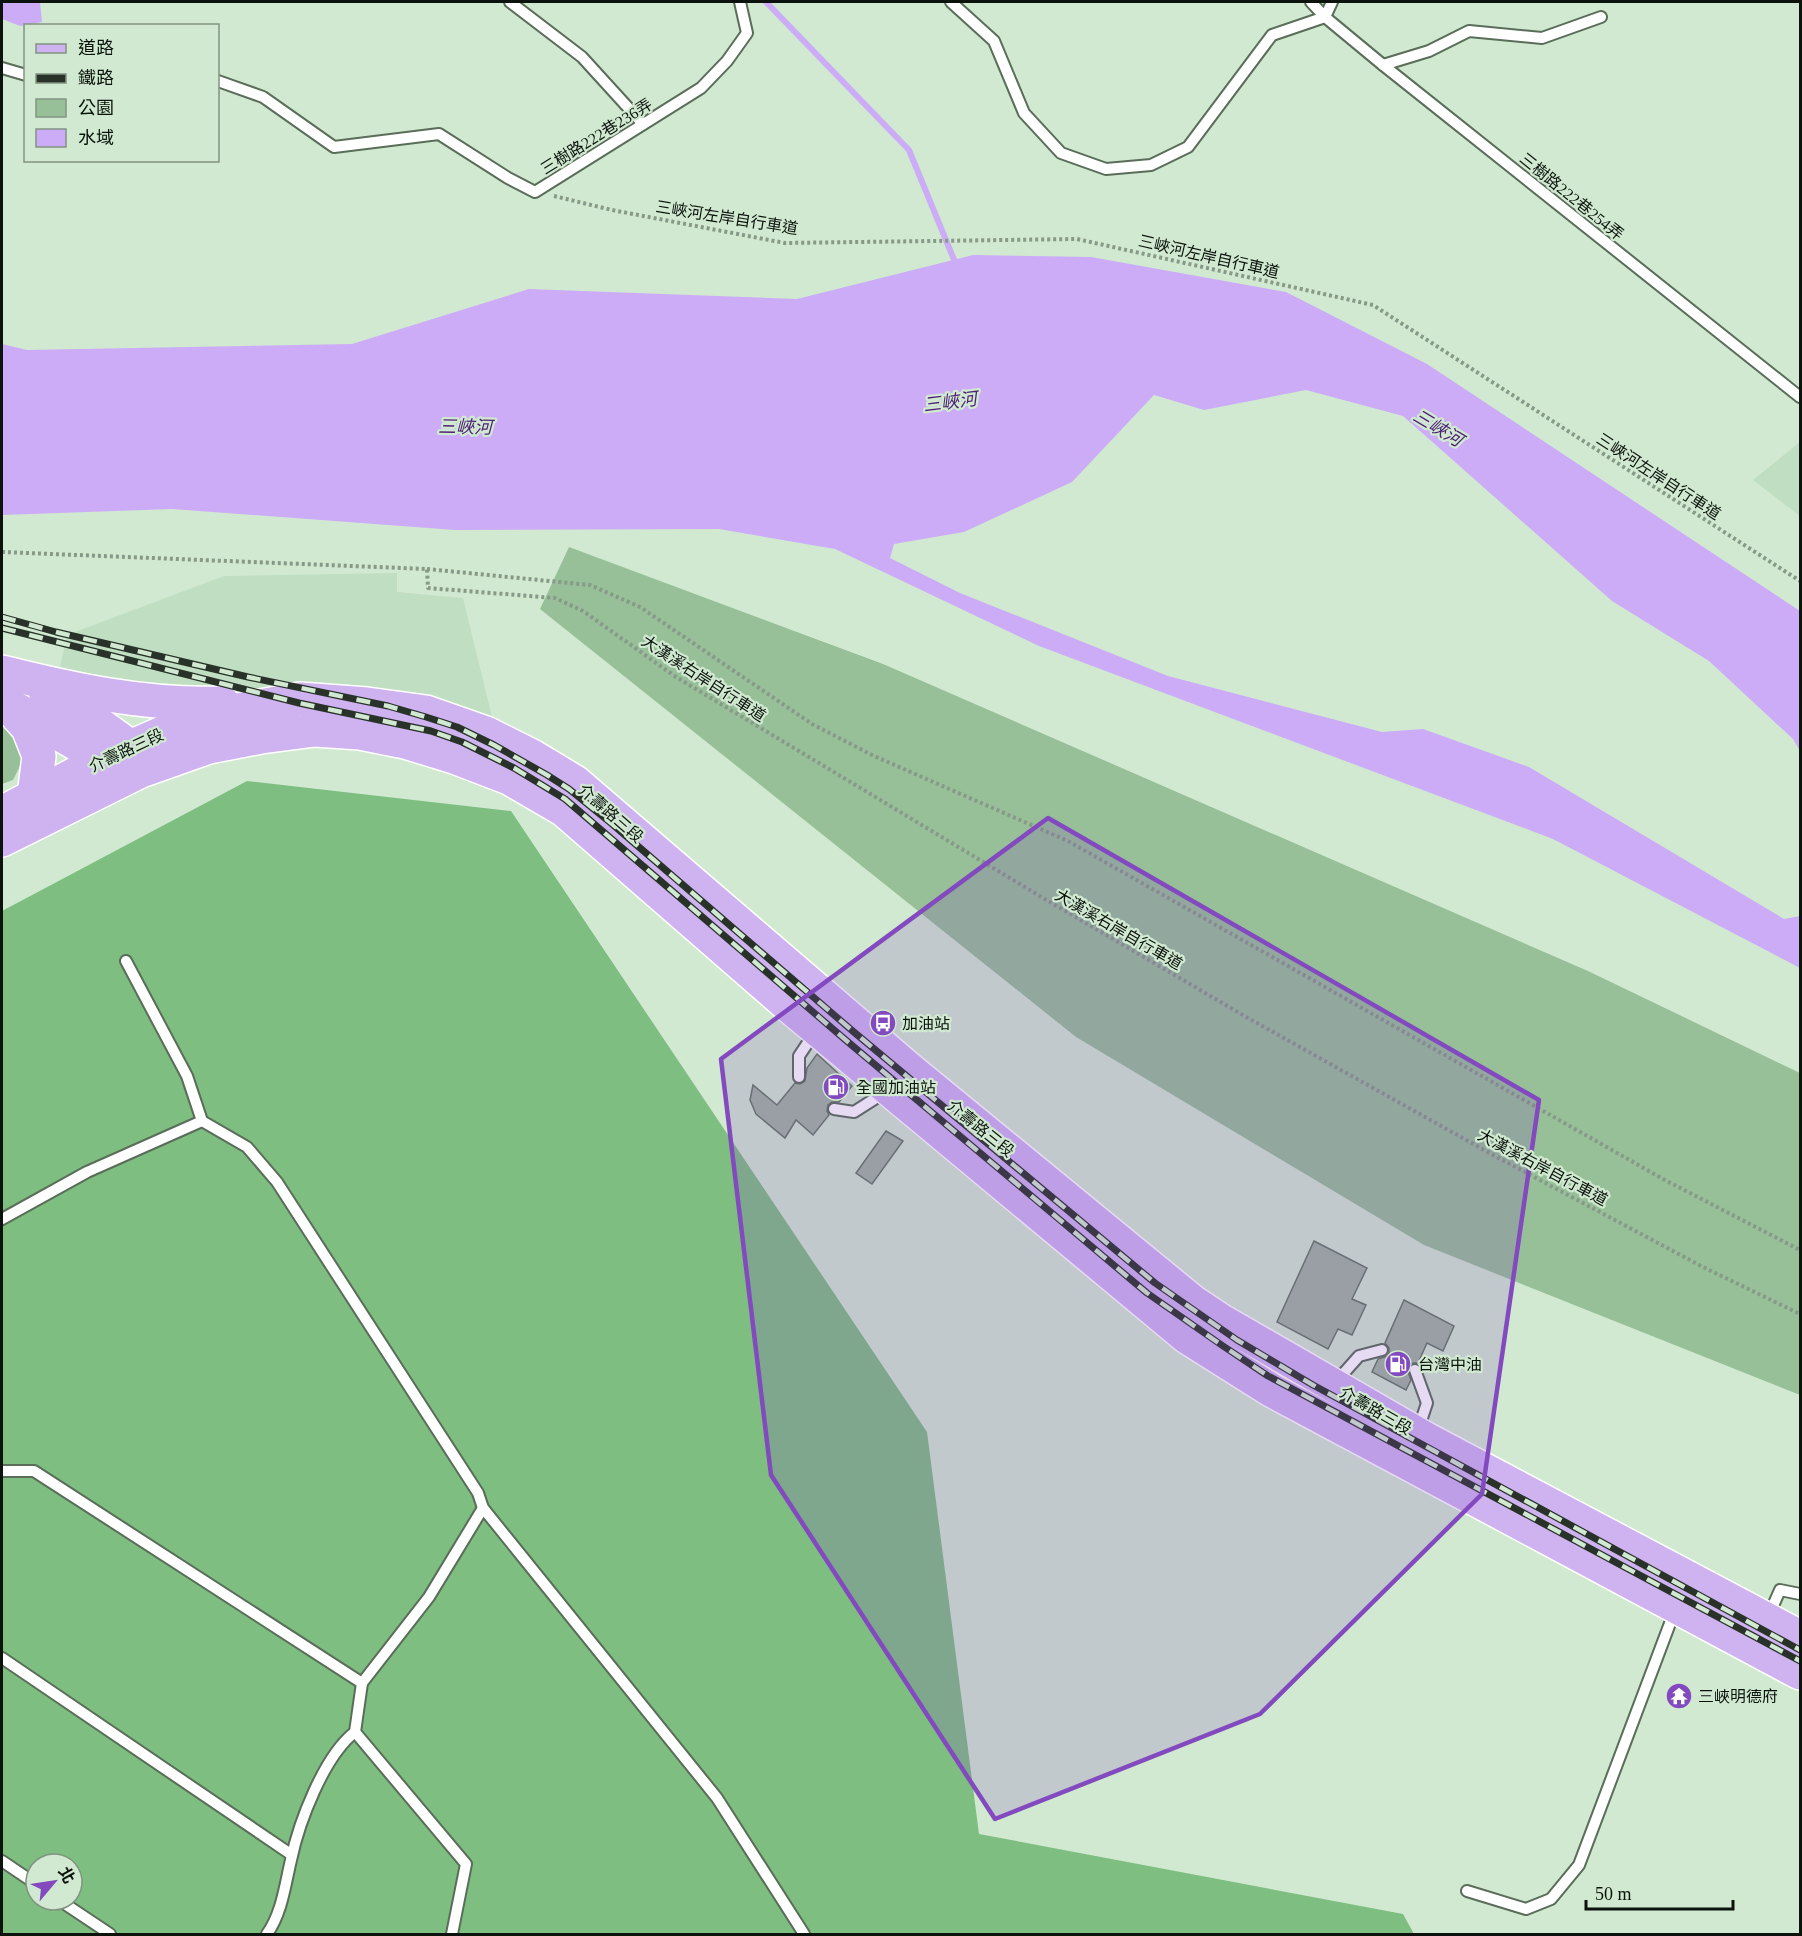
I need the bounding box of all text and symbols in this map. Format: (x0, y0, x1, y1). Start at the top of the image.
legend (24, 24, 219, 162)
text: 道路 (78, 38, 114, 58)
text: 鐵路 (78, 68, 114, 88)
street label: 三樹路222巷236弄 (537, 95, 655, 178)
text: 公園 (78, 98, 114, 118)
text: 水域 (78, 128, 114, 148)
street label: 三樹路222巷254弄 (1517, 150, 1627, 243)
street label: 三峽河左岸自行車道 (654, 198, 799, 237)
street label: 三峽河左岸自行車道 (1137, 232, 1281, 281)
water label: 三峽河 (922, 388, 981, 415)
water label: 三峽河 (1410, 406, 1469, 452)
water label: 三峽河 (438, 417, 495, 438)
street label: 三峽河左岸自行車道 (1594, 430, 1724, 523)
street label: 大漢溪右岸自行車道 (639, 632, 769, 725)
street label: 介壽路三段 (86, 726, 166, 775)
street label: 介壽路三段 (575, 781, 646, 846)
street label: 大漢溪右岸自行車道 (1052, 886, 1185, 973)
bus stop icon: 加油站 (868, 1008, 898, 1038)
place label: 加油站 (902, 1015, 950, 1032)
fuel station icon: 全國加油站 (821, 1072, 851, 1102)
place label: 全國加油站 (856, 1079, 936, 1096)
street label: 介壽路三段 (944, 1097, 1017, 1160)
street label: 大漢溪右岸自行車道 (1475, 1126, 1610, 1209)
fuel station icon: 台灣中油 (1383, 1349, 1413, 1379)
place label: 台灣中油 (1418, 1356, 1482, 1373)
street label: 介壽路三段 (1337, 1383, 1415, 1438)
temple icon: 三峽明德府 (1664, 1681, 1694, 1711)
place label: 三峽明德府 (1698, 1688, 1778, 1705)
north arrow (24, 1852, 84, 1912)
text: 北 (55, 1864, 78, 1886)
scale bar (1586, 1873, 1733, 1911)
text: 50 m (1595, 1884, 1632, 1904)

